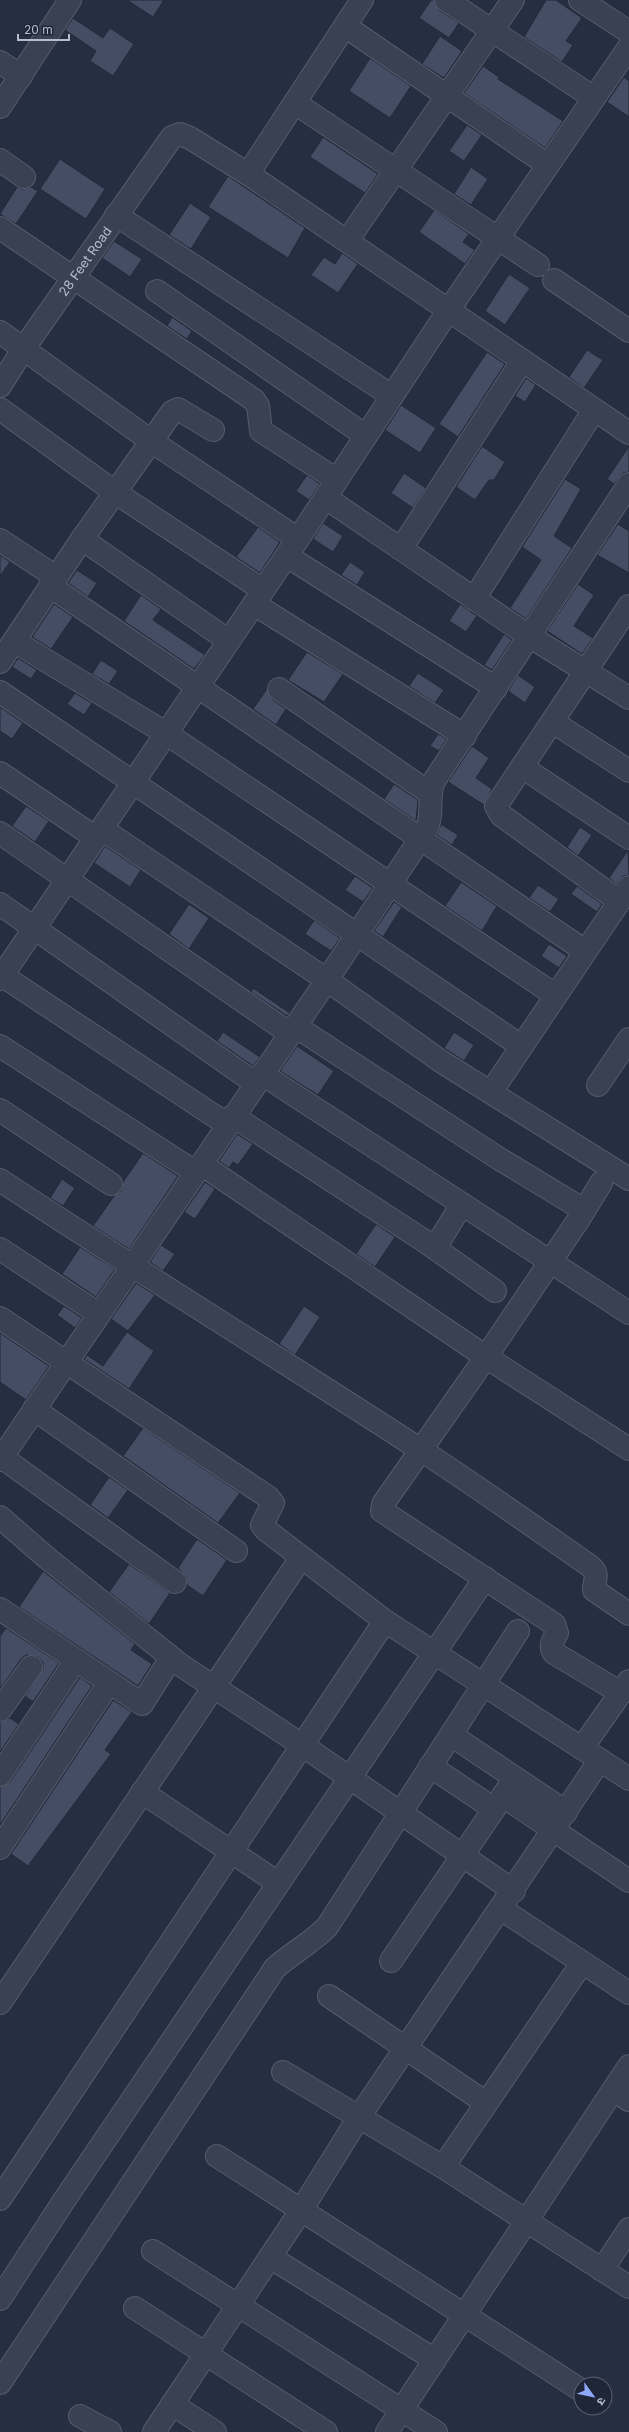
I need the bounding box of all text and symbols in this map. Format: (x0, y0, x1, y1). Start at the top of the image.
scale bar (18, 16, 69, 42)
text: 20 m (24, 22, 53, 37)
street label: 28 Feet Road (55, 223, 115, 299)
north arrow (573, 2376, 613, 2416)
text: उ (593, 2395, 609, 2408)

